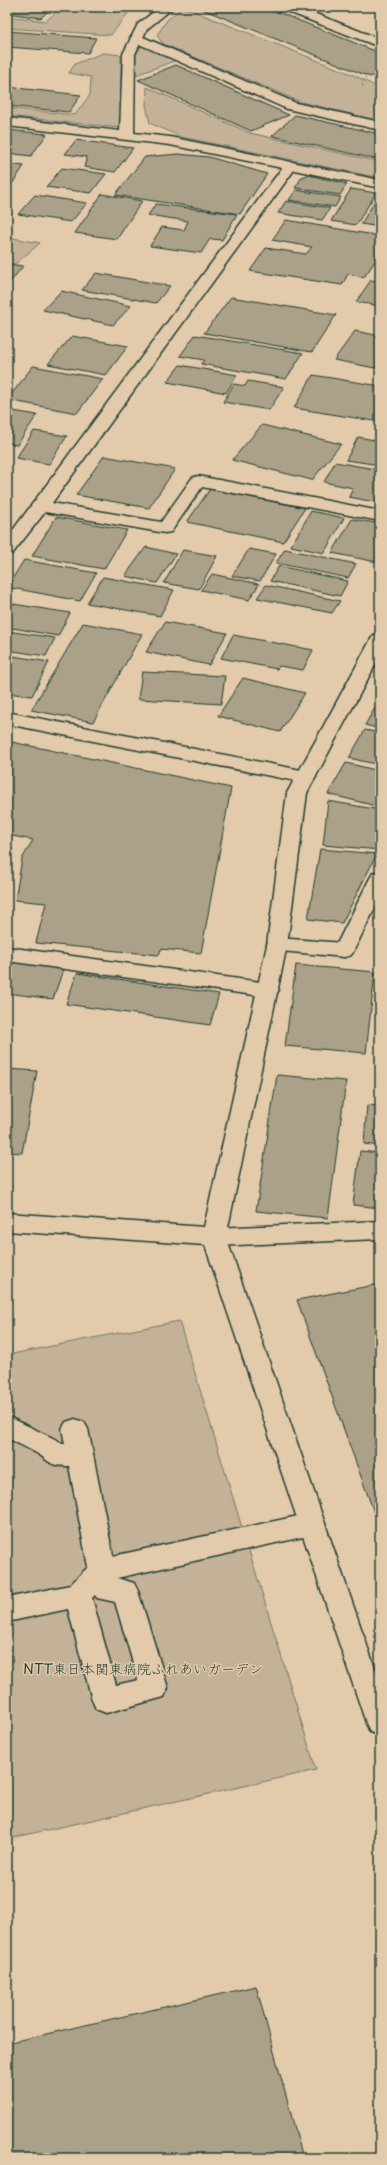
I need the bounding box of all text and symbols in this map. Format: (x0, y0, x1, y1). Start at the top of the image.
park label: NTT東日本関東病院ふれあいガーデン (23, 1658, 263, 1679)

